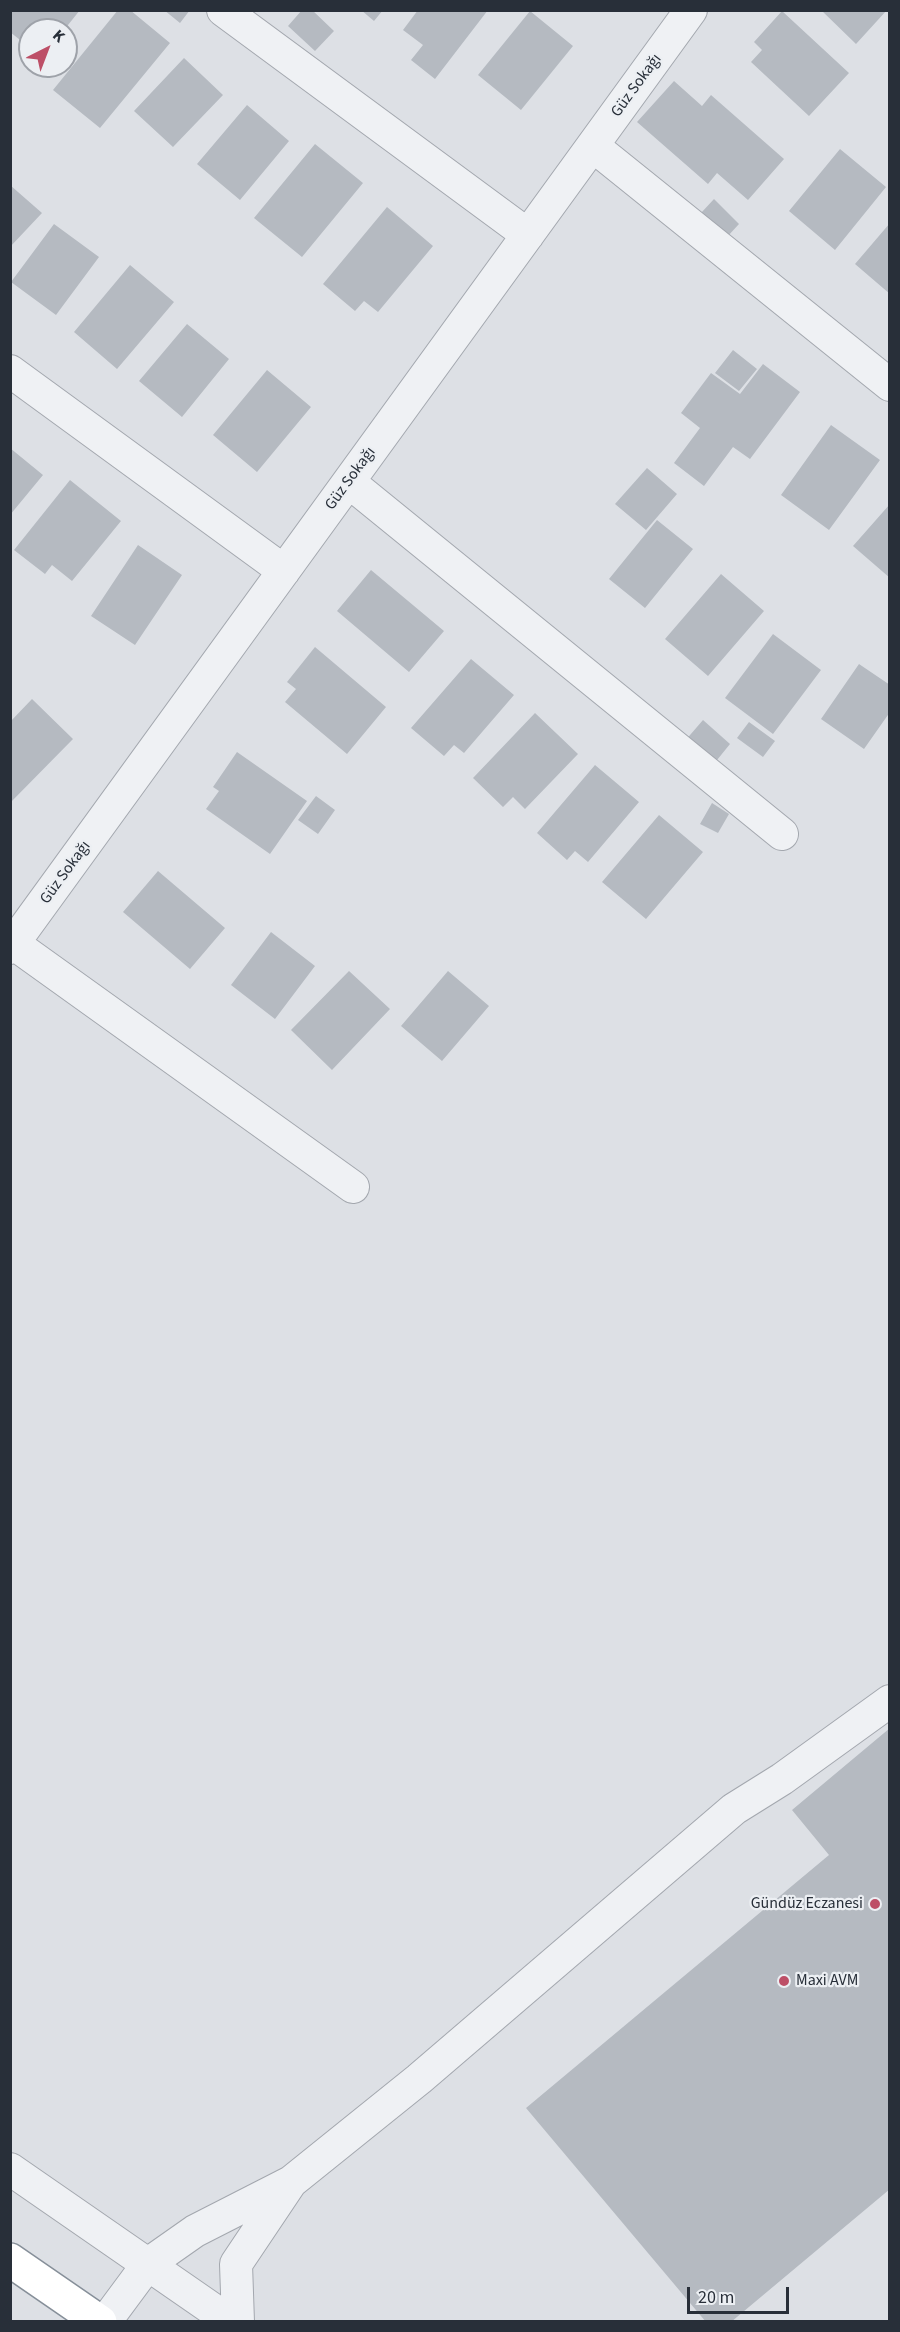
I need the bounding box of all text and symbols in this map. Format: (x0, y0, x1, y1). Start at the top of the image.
north arrow (18, 18, 78, 78)
text: K (48, 25, 70, 48)
street label: Güz Sokağı (608, 51, 666, 121)
street label: Güz Sokağı (322, 444, 380, 514)
street label: Güz Sokağı (37, 838, 95, 908)
place label: Gündüz Eczanesi (751, 1894, 863, 1914)
marker: Gündüz Eczanesi (868, 1897, 882, 1911)
place label: Maxi AVM (796, 1971, 858, 1991)
marker: Maxi AVM (777, 1974, 791, 1988)
scale bar (690, 2275, 792, 2313)
text: 20 m (698, 2285, 734, 2310)

